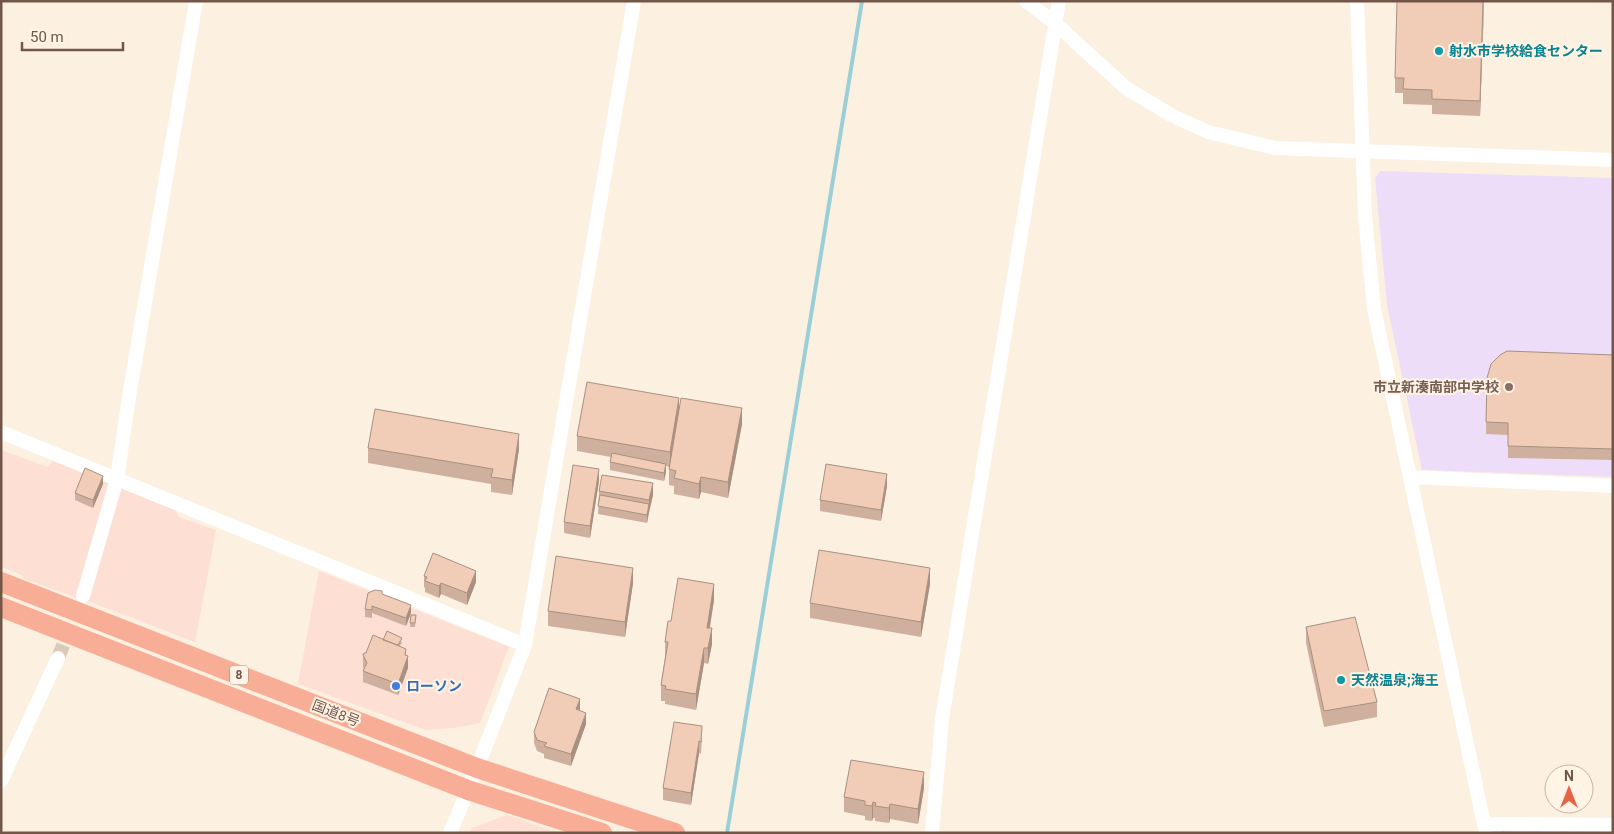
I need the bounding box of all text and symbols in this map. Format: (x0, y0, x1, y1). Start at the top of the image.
scale bar (22, 20, 124, 52)
text: 50 m (30, 28, 64, 46)
place label: 射水市学校給食センター (1449, 43, 1603, 59)
marker: 射水市学校給食センター (1433, 45, 1445, 57)
place label: 市立新湊南部中学校 (1373, 379, 1499, 395)
marker: 市立新湊南部中学校 (1503, 381, 1515, 393)
road number: 8 (230, 666, 248, 684)
place label: 天然温泉;海王 (1351, 672, 1439, 688)
marker: 天然温泉;海王 (1335, 674, 1347, 686)
place label: ローソン (406, 678, 462, 694)
marker: ローソン (390, 680, 402, 692)
street label: 国道8号 (310, 697, 362, 729)
north arrow (1544, 764, 1594, 814)
text: N (1564, 768, 1574, 784)

